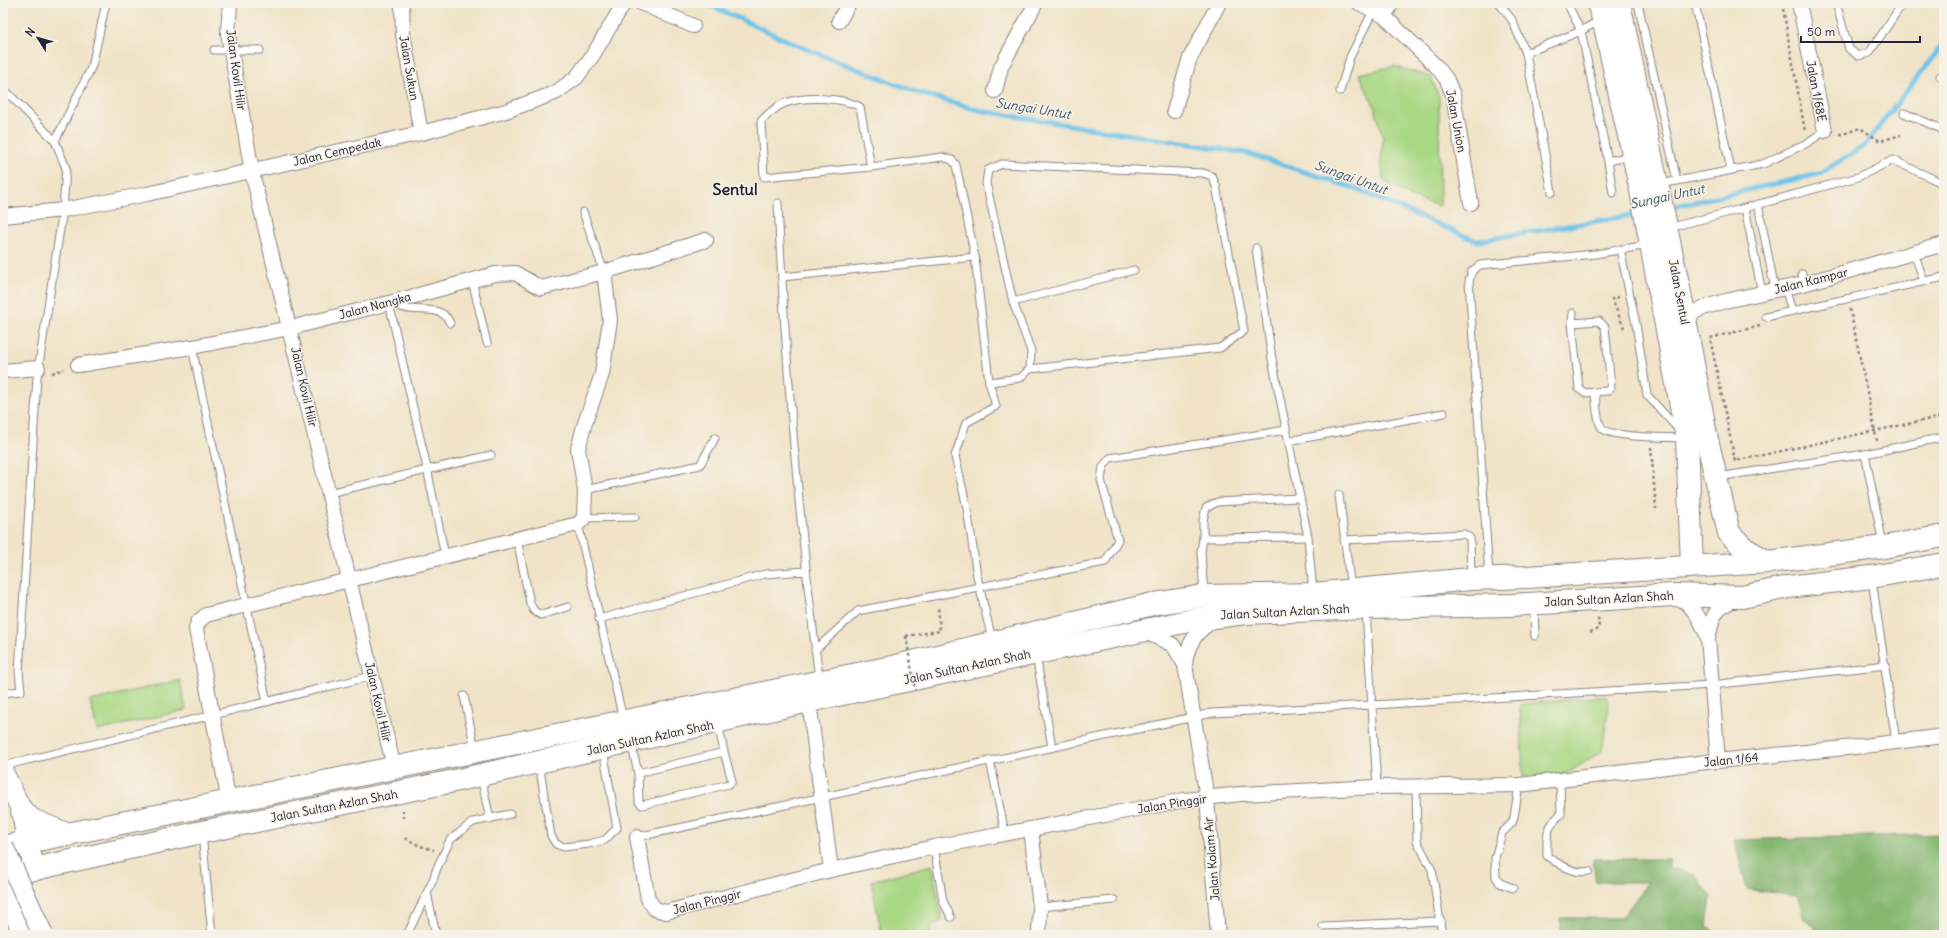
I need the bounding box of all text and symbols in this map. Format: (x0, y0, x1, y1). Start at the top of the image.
north arrow (18, 18, 58, 58)
scale bar (1801, 18, 1920, 44)
text: 50 m (1807, 24, 1836, 39)
text: N (22, 25, 38, 39)
street label: Jalan Kovil Hilir (223, 28, 250, 112)
street label: Jalan Sukun (396, 34, 423, 102)
street label: Jalan 1/68E (1803, 59, 1830, 123)
street label: Jalan Union (1443, 88, 1470, 154)
water label: Sungai Untut (994, 94, 1073, 123)
street label: Jalan Cempedak (291, 134, 383, 169)
water label: Sungai Untut (1312, 157, 1391, 199)
district label: Sentul (713, 179, 757, 199)
water label: Sungai Untut (1628, 180, 1707, 213)
street label: Jalan Sentul (1666, 258, 1693, 326)
street label: Jalan Kampar (1772, 264, 1849, 297)
street label: Jalan Nangka (337, 289, 413, 322)
street label: Jalan Kovil Hilir (288, 345, 321, 429)
street label: Jalan Sultan Azlan Shah (1544, 588, 1674, 609)
street label: Jalan Sultan Azlan Shah (1220, 601, 1350, 622)
street label: Jalan Sultan Azlan Shah (902, 646, 1032, 687)
street label: Jalan Kovil Hilir (362, 660, 395, 744)
street label: Jalan Sultan Azlan Shah (585, 717, 715, 758)
street label: Jalan 1/64 (1703, 749, 1759, 770)
street label: Jalan Sultan Azlan Shah (269, 786, 399, 825)
street label: Jalan Pinggir (1136, 791, 1208, 816)
street label: Jalan Kolam Air (1200, 816, 1223, 902)
street label: Jalan Pinggir (671, 886, 743, 917)

